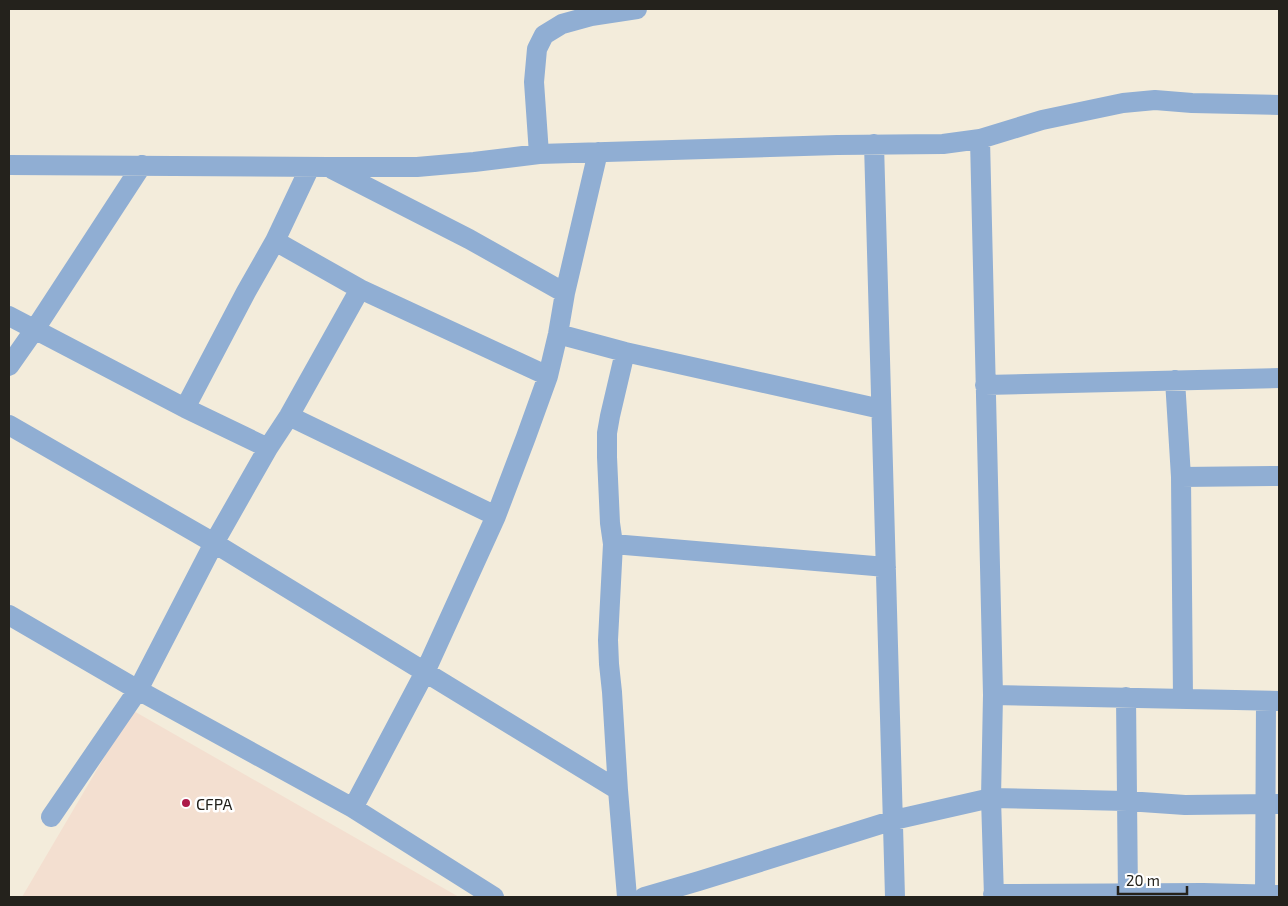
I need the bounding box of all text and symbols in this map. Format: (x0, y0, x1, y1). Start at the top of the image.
place label: CFPA (196, 794, 233, 813)
marker: CFPA (180, 797, 192, 809)
scale bar (1118, 864, 1187, 896)
text: 20 m (1126, 871, 1160, 889)

